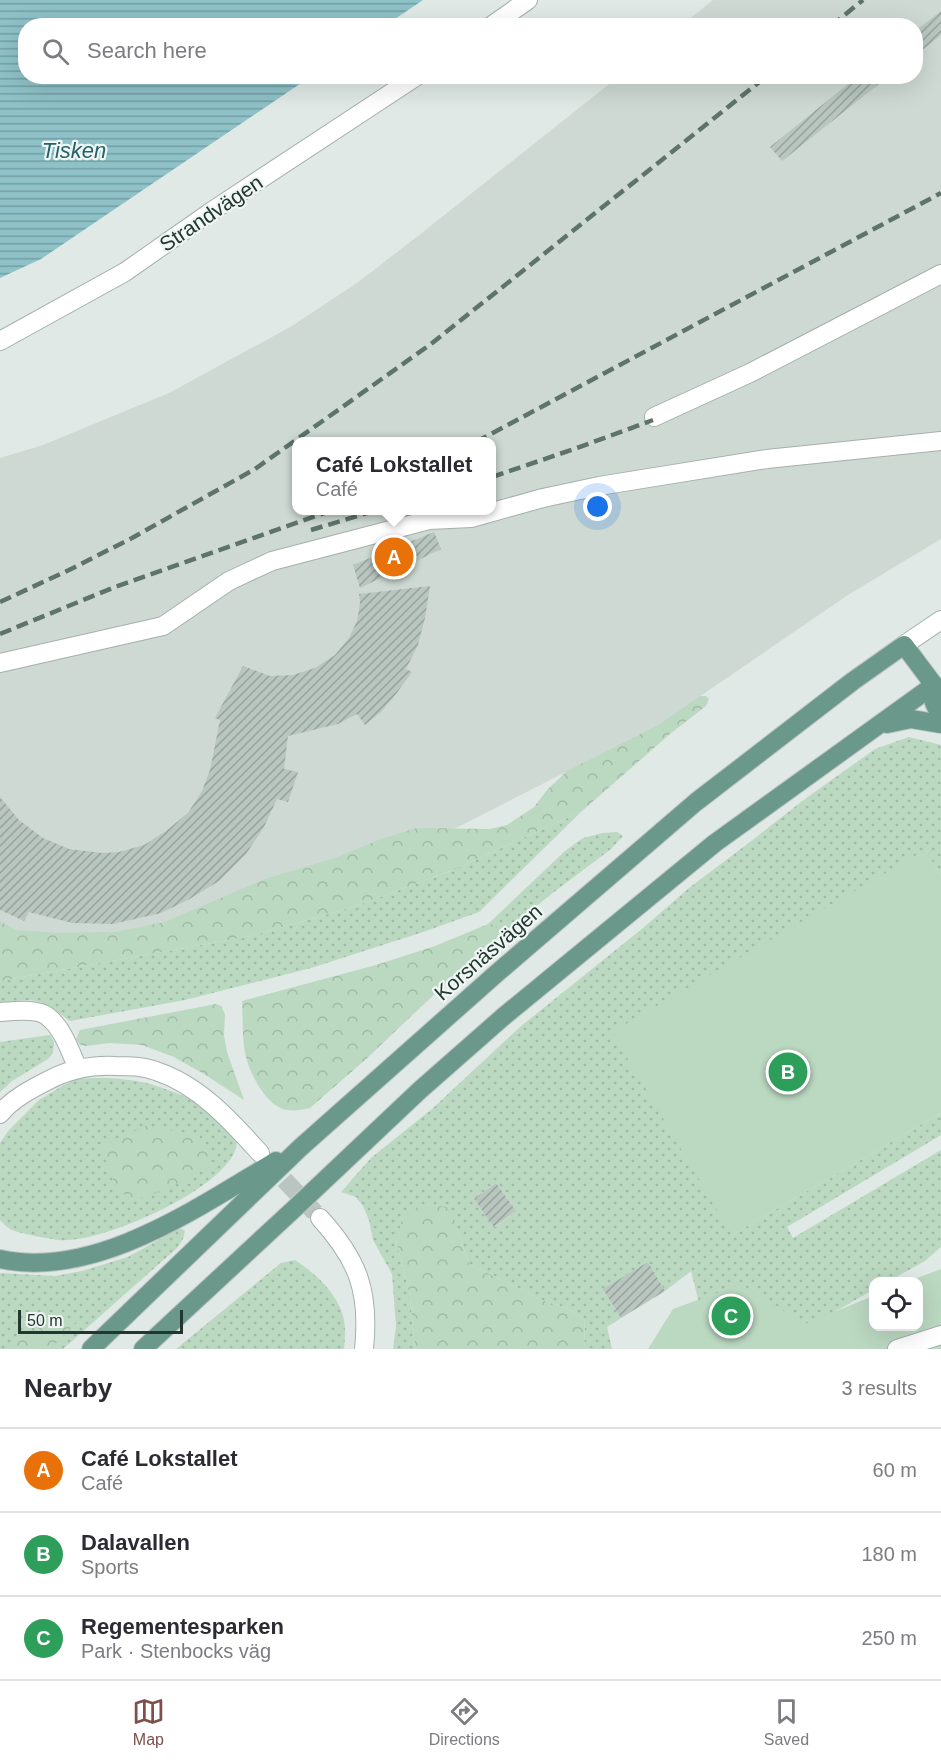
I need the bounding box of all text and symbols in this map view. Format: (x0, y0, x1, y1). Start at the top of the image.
search box (18, 18, 923, 84)
icon: search (39, 35, 72, 68)
text: Search here (87, 38, 207, 63)
water label: Tisken (42, 138, 106, 163)
street label: Strandvägen (155, 170, 267, 256)
popup (292, 437, 496, 515)
text: Café Lokstallet (316, 452, 472, 477)
text: Café (316, 478, 358, 500)
your location (583, 492, 612, 521)
pin: A (374, 534, 414, 580)
street label: Korsnäsvägen (430, 899, 546, 1005)
pin: B (768, 1050, 808, 1094)
map controls (869, 1277, 923, 1331)
button: locate (869, 1277, 923, 1331)
pin: C (712, 1294, 750, 1338)
scale bar (18, 1307, 183, 1334)
text: 50 m (27, 1312, 63, 1329)
text: Nearby (24, 1373, 112, 1403)
text: 3 results (841, 1377, 917, 1399)
text: Café Lokstallet (81, 1446, 238, 1471)
text: A (36, 1459, 51, 1481)
text: 60 m (873, 1459, 917, 1481)
text: Café (81, 1472, 123, 1494)
text: Dalavallen (81, 1530, 190, 1555)
text: B (36, 1543, 51, 1565)
text: 180 m (861, 1543, 917, 1565)
text: Sports (81, 1556, 139, 1578)
text: Regementesparken (81, 1614, 284, 1639)
text: C (36, 1627, 51, 1649)
text: 250 m (861, 1627, 917, 1649)
text: Park · Stenbocks väg (81, 1640, 271, 1662)
tab: Map (132, 1695, 165, 1749)
tab: Directions (429, 1695, 500, 1749)
tab: Saved (764, 1695, 809, 1749)

